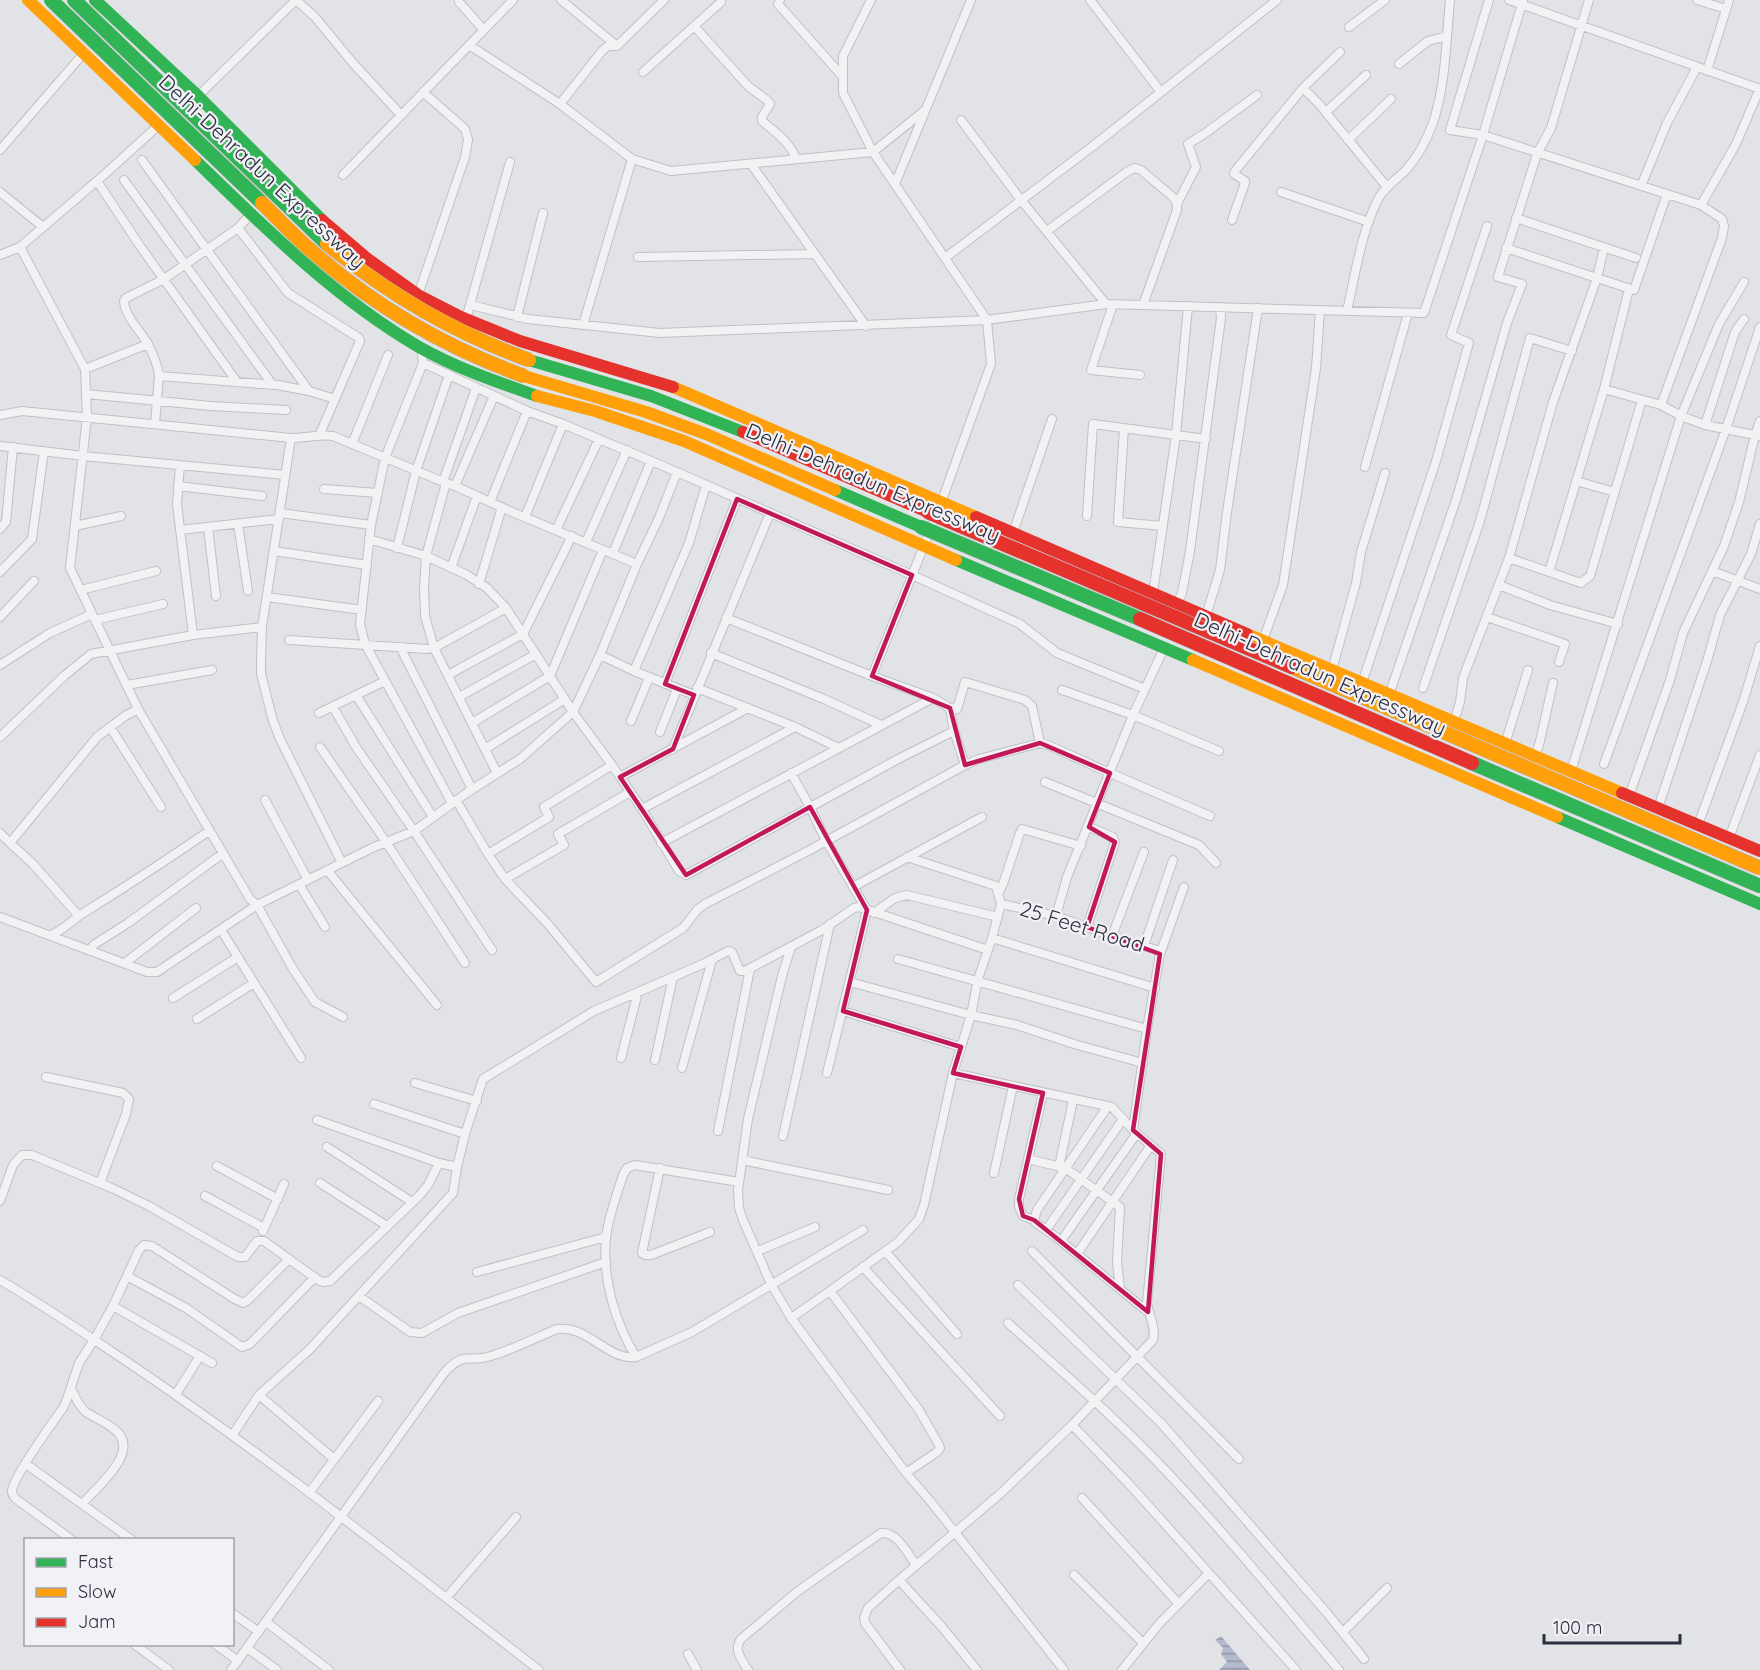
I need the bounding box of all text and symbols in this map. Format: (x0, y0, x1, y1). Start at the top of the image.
street label: Delhi-Dehradun Expressway (154, 68, 372, 274)
street label: Delhi-Dehradun Expressway (742, 417, 1004, 547)
street label: Delhi-Dehradun Expressway (1190, 606, 1451, 741)
street label: 25 Feet Road (1017, 895, 1148, 957)
legend (24, 1538, 234, 1646)
text: Fast (78, 1550, 113, 1573)
text: Slow (78, 1580, 116, 1603)
scale bar (1544, 1607, 1680, 1645)
text: Jam (78, 1610, 116, 1633)
text: 100 m (1553, 1616, 1602, 1639)

